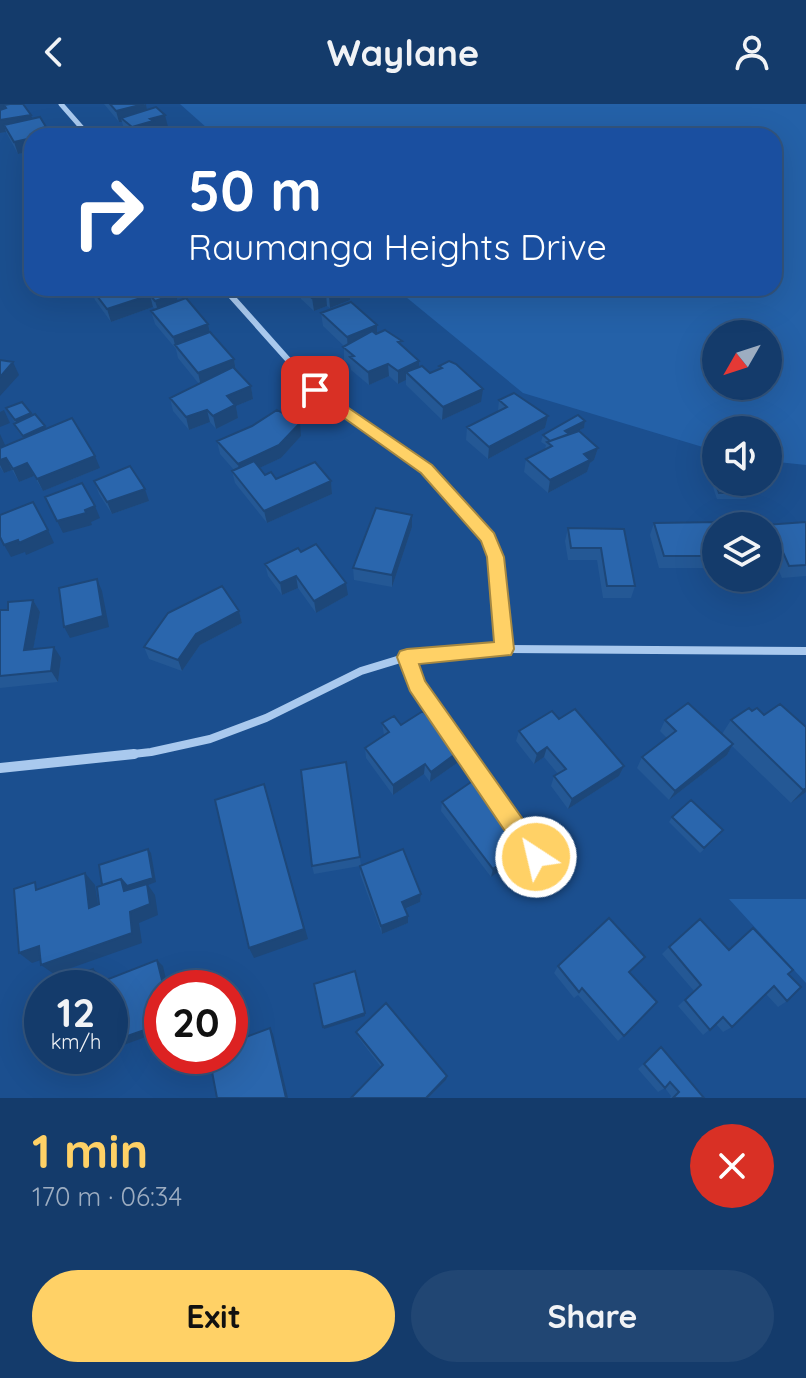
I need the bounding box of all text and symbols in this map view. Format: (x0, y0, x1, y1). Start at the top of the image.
icon: back (32, 30, 76, 74)
text: Waylane (327, 30, 479, 75)
icon: person (730, 30, 774, 74)
text: 50 m (188, 155, 322, 225)
icon: right (56, 160, 160, 264)
text: Raumanga Heights Drive (188, 224, 607, 269)
north arrow (702, 320, 782, 400)
map controls (702, 320, 782, 592)
pin (281, 356, 349, 424)
icon: arrive (293, 368, 337, 412)
button: sound (702, 416, 782, 496)
button: layers (702, 512, 782, 592)
position arrow (494, 815, 578, 899)
speed limit sign: 20 (144, 970, 248, 1074)
text: 12 (57, 987, 95, 1037)
text: km/h (51, 1029, 101, 1054)
text: 1 min (32, 1120, 148, 1180)
button: close (690, 1124, 774, 1208)
text: 170 m · 06:34 (32, 1180, 182, 1213)
button: Exit (32, 1270, 395, 1362)
button: Share (411, 1270, 774, 1362)

